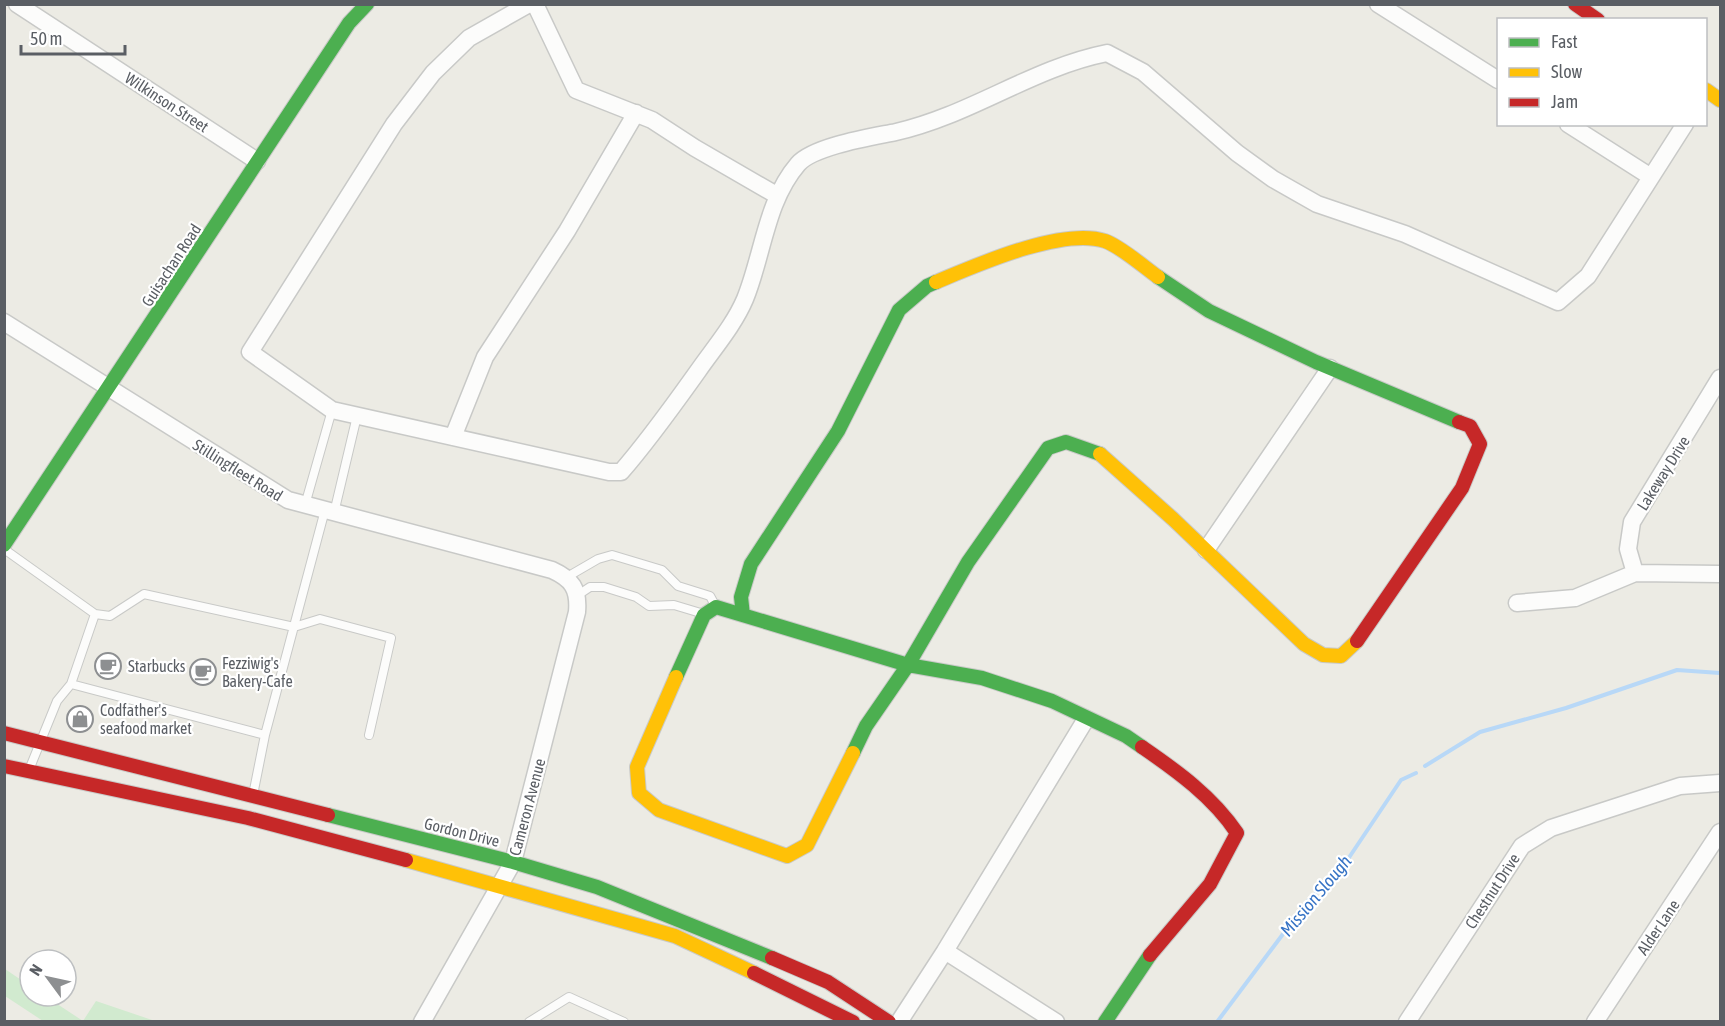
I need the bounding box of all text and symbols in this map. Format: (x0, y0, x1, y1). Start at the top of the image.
scale bar (21, 18, 124, 56)
legend (1497, 18, 1707, 126)
text: 50 m (30, 28, 62, 49)
text: Fast (1551, 31, 1578, 52)
text: Slow (1551, 61, 1582, 82)
street label: Wilkinson Street (122, 68, 212, 136)
text: Jam (1551, 91, 1578, 112)
street label: Guisachan Road (138, 220, 204, 310)
street label: Lakeway Drive (1633, 433, 1694, 514)
street label: Stillingfleet Road (189, 435, 286, 506)
cafe icon: Starbucks (93, 651, 123, 681)
place label: Fezziwig's Bakery-Cafe (222, 654, 293, 691)
place label: Starbucks (128, 657, 186, 675)
cafe icon: Fezziwig's Bakery-Cafe (188, 657, 218, 687)
place label: Codfather's seafood market (100, 701, 192, 737)
shop icon: Codfather's seafood market (65, 704, 95, 734)
street label: Cameron Avenue (505, 756, 549, 858)
street label: Gordon Drive (423, 814, 501, 850)
street label: Chestnut Drive (1461, 850, 1523, 932)
water label: Mission Slough (1276, 851, 1356, 940)
street label: Alder Lane (1633, 896, 1683, 958)
north arrow (18, 948, 78, 1008)
text: N (25, 961, 46, 979)

